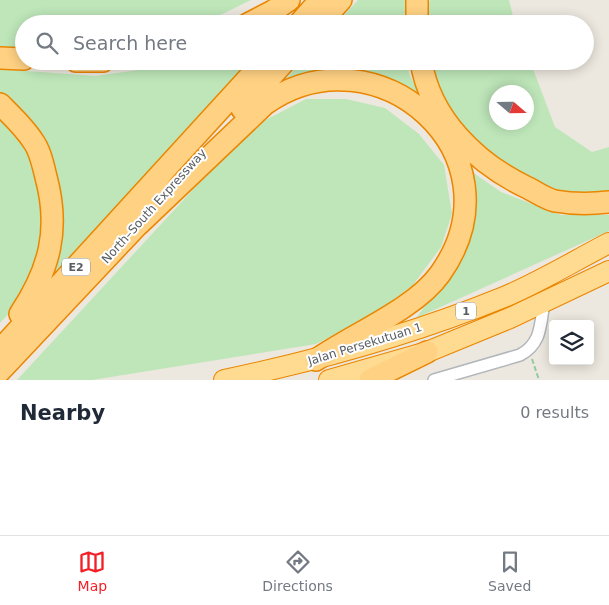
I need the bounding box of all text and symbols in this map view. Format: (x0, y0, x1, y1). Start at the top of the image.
search box (15, 15, 594, 70)
icon: search (33, 29, 61, 57)
text: Search here (73, 32, 187, 54)
north arrow (489, 85, 534, 130)
street label: North–South Expressway (99, 146, 209, 266)
road number: E2 (62, 258, 90, 276)
road number: 1 (456, 302, 476, 320)
street label: Jalan Persekutuan 1 (305, 320, 424, 368)
map controls (549, 320, 594, 365)
button: layers (549, 320, 594, 365)
text: Nearby (20, 401, 105, 425)
text: 0 results (520, 403, 589, 422)
tab: Map (78, 548, 107, 594)
tab: Directions (262, 548, 333, 594)
tab: Saved (488, 548, 531, 594)

